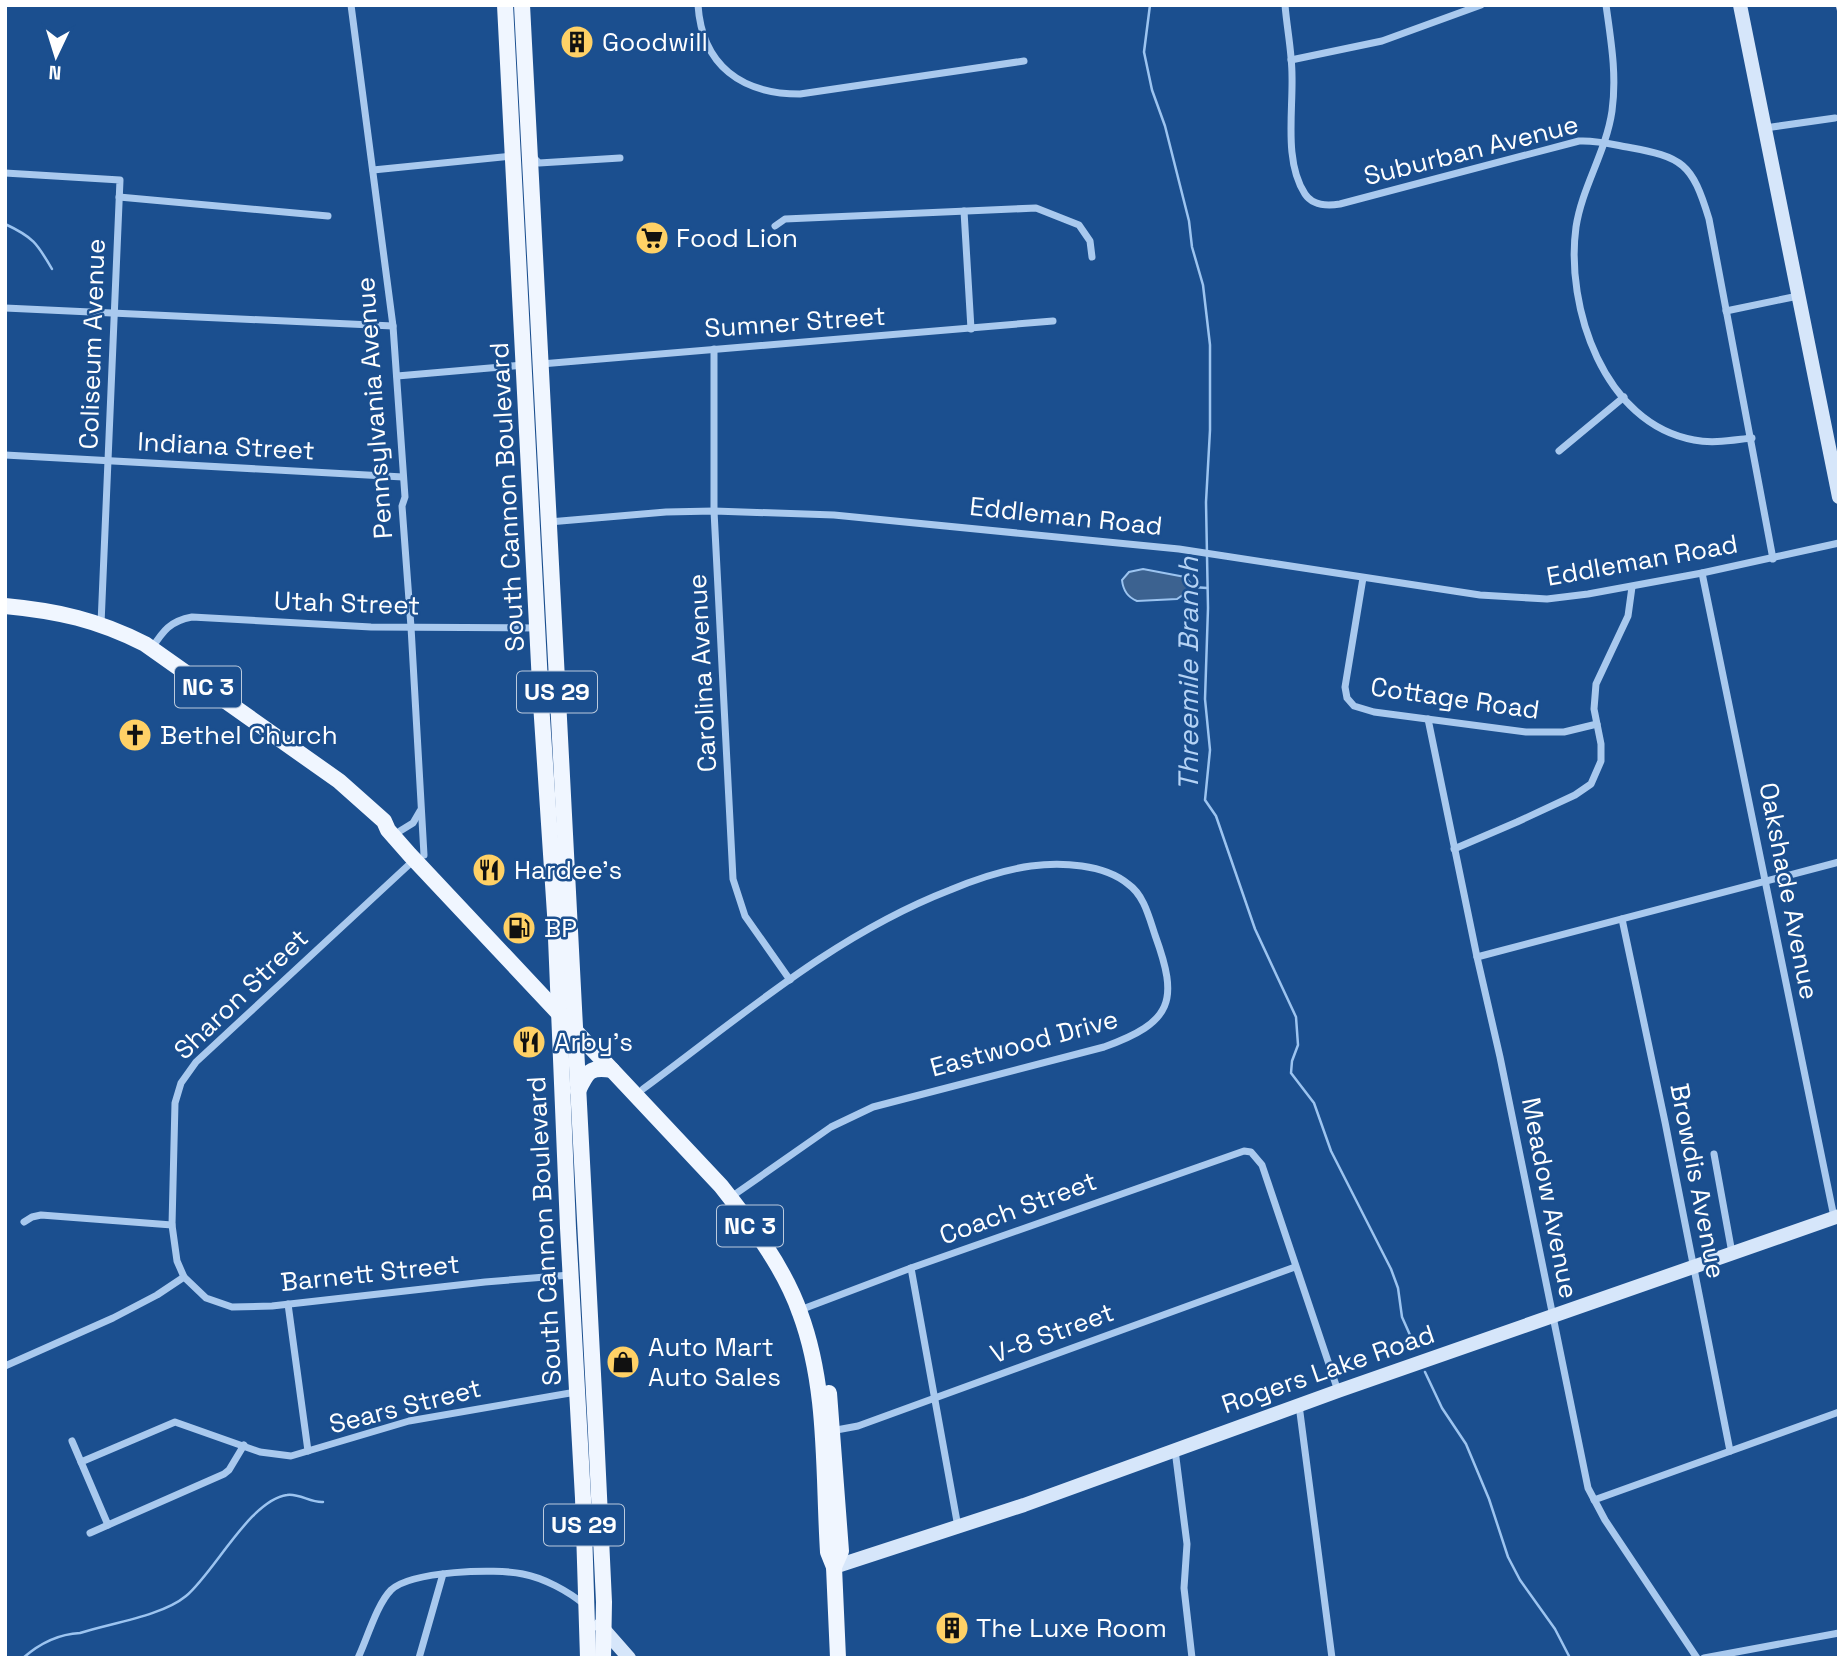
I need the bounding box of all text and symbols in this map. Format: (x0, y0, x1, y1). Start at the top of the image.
north arrow (21, 21, 91, 91)
building icon: Goodwill (558, 23, 596, 61)
place label: Goodwill (602, 25, 708, 59)
text: N (48, 60, 62, 85)
street label: Suburban Avenue (1360, 107, 1582, 193)
supermarket icon: Food Lion (633, 219, 671, 257)
place label: Food Lion (676, 221, 798, 255)
street label: Coliseum Avenue (71, 238, 113, 450)
street label: Pennsylvania Avenue (348, 276, 400, 540)
street label: Sumner Street (703, 299, 887, 345)
street label: South Cannon Boulevard (482, 341, 532, 653)
street label: Indiana Street (137, 424, 315, 468)
street label: Eddleman Road (968, 489, 1164, 543)
street label: Eddleman Road (1544, 526, 1740, 594)
water label: Threemile Branch (1170, 556, 1206, 791)
street label: Carolina Avenue (680, 573, 724, 773)
street label: Utah Street (273, 583, 421, 623)
road number: NC 3 (175, 666, 241, 708)
street label: Cottage Road (1368, 669, 1542, 727)
road number: US 29 (517, 672, 597, 712)
church icon: Bethel Church (116, 716, 154, 754)
place label: Bethel Church (160, 718, 338, 752)
street label: Oakshade Avenue (1751, 780, 1827, 1002)
restaurant icon: Hardee's (470, 851, 508, 889)
place label: Hardee's (514, 853, 622, 887)
fuel station icon: BP (500, 909, 538, 947)
place label: BP (544, 911, 577, 945)
street label: Sharon Street (166, 921, 316, 1067)
street label: Eastwood Drive (926, 1002, 1122, 1084)
restaurant icon: Arby's (510, 1023, 548, 1061)
place label: Arby's (554, 1025, 633, 1059)
street label: South Cannon Boulevard (519, 1075, 569, 1387)
street label: Browdis Avenue (1662, 1081, 1734, 1281)
street label: Meadow Avenue (1514, 1095, 1586, 1301)
street label: Coach Street (935, 1164, 1101, 1252)
road number: NC 3 (717, 1206, 783, 1246)
street label: Barnett Street (279, 1247, 461, 1299)
street label: V-8 Street (986, 1295, 1118, 1371)
street label: Rogers Lake Road (1217, 1317, 1439, 1421)
place label: Auto Mart Auto Sales (648, 1330, 781, 1394)
shop icon: Auto Mart Auto Sales (604, 1343, 642, 1381)
street label: Sears Street (325, 1371, 485, 1441)
road number: US 29 (544, 1504, 624, 1546)
building icon: The Luxe Room (933, 1609, 971, 1647)
place label: The Luxe Room (976, 1611, 1167, 1645)

